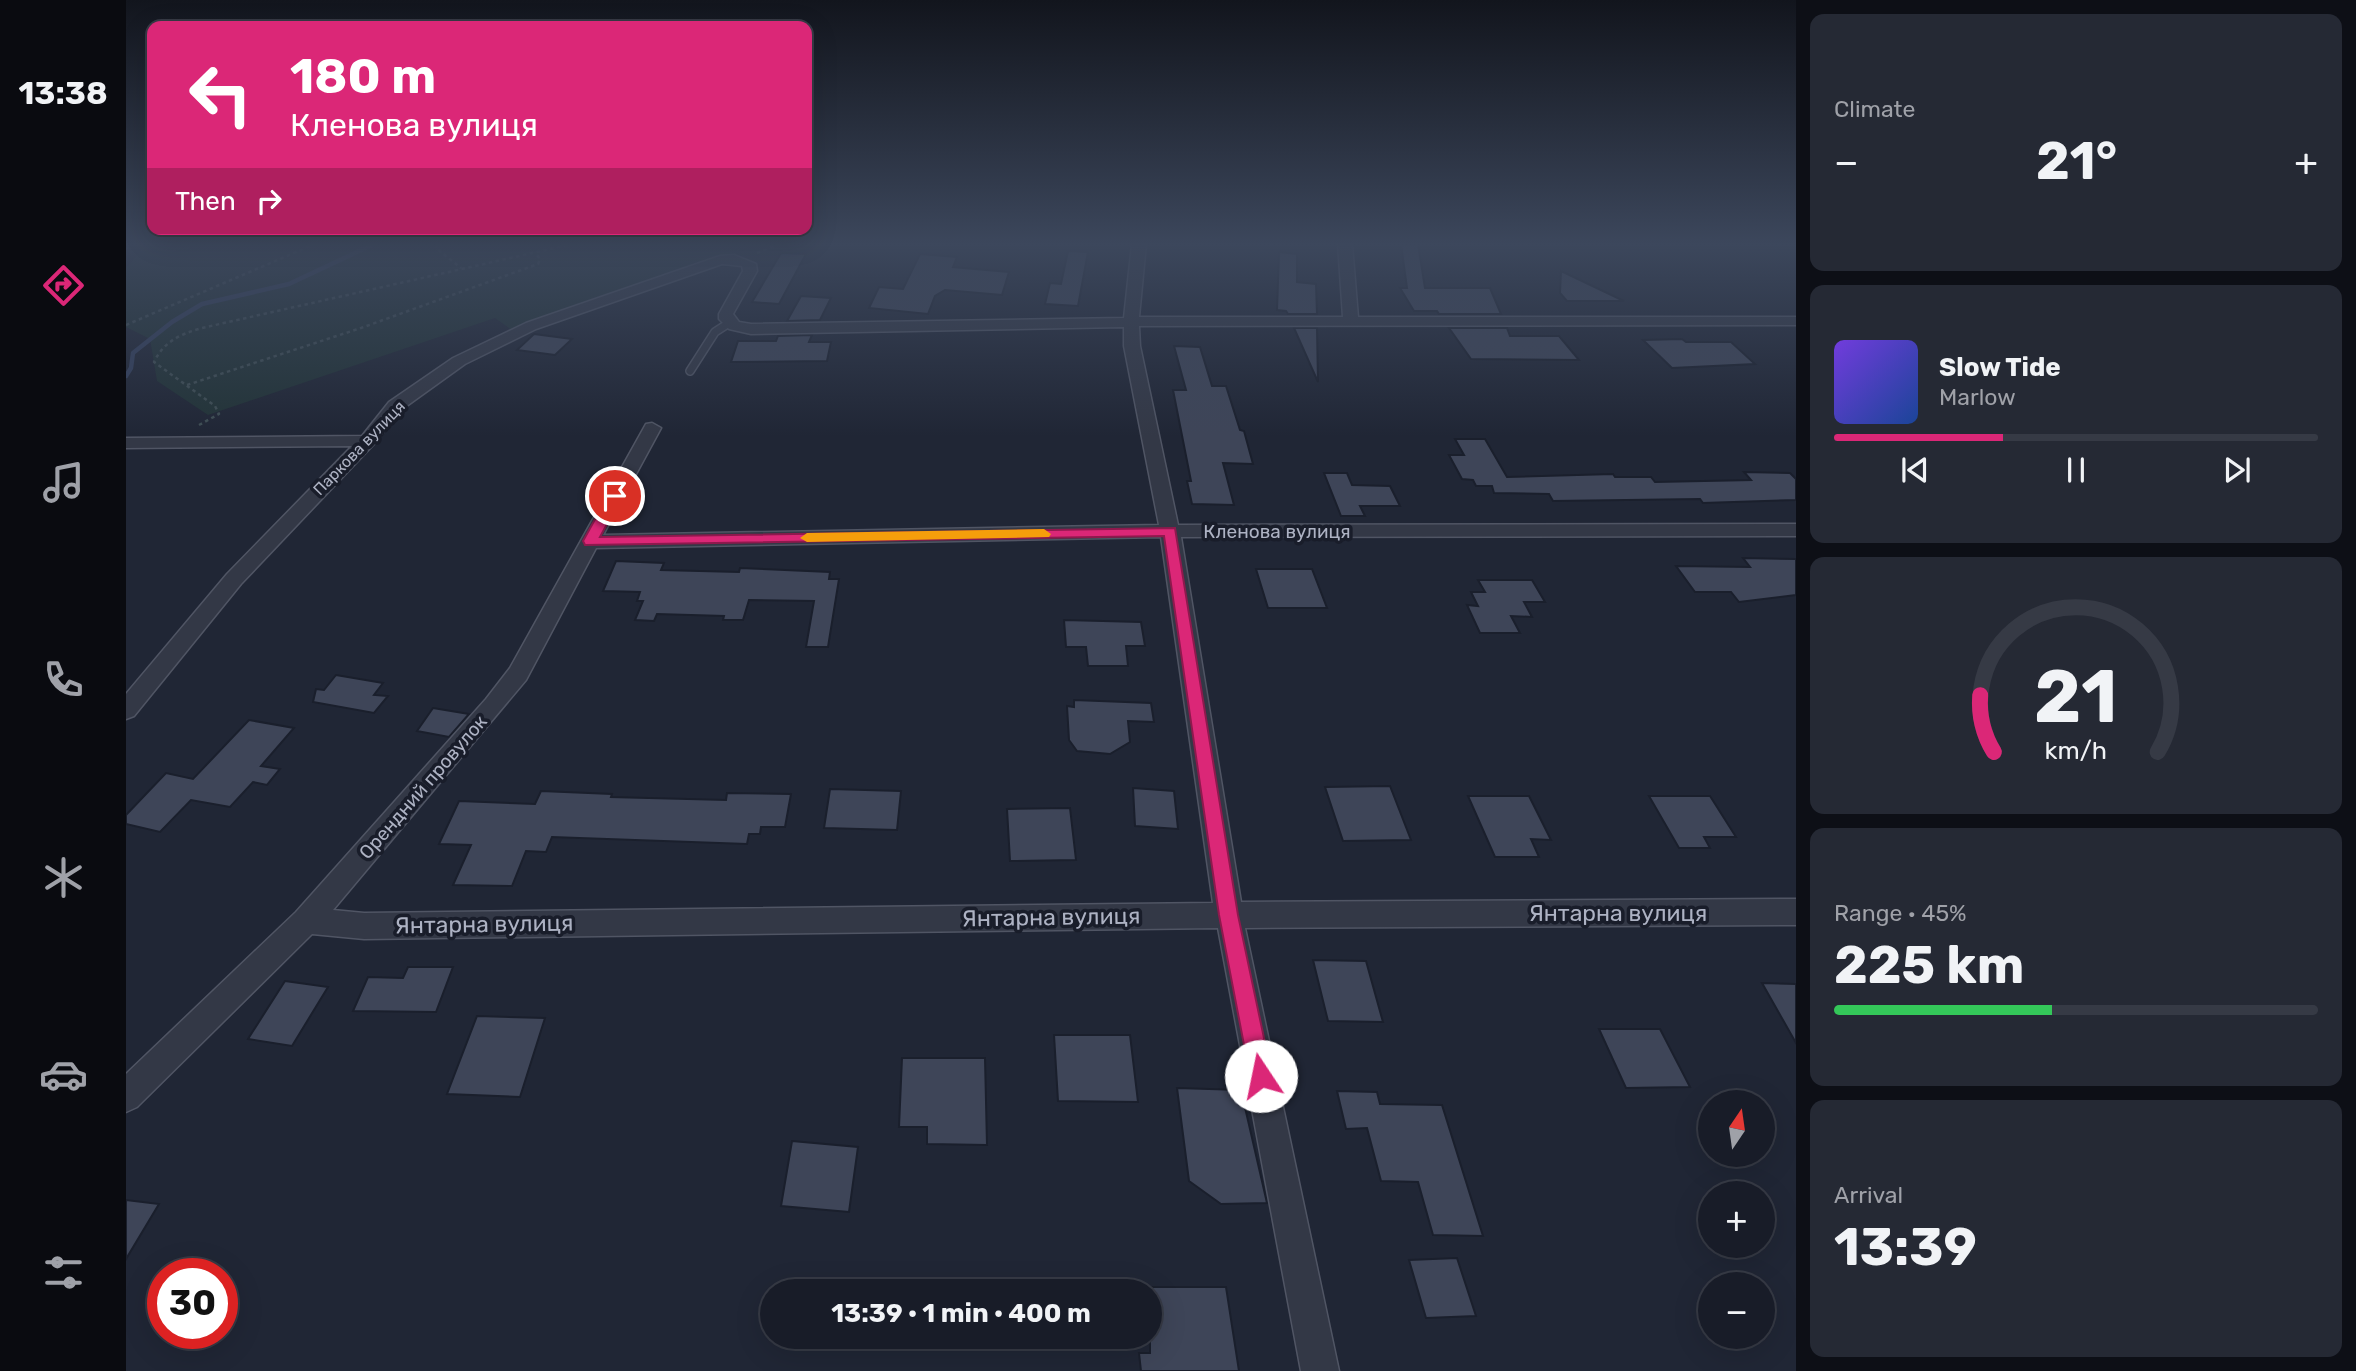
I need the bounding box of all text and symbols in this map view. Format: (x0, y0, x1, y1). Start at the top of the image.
text: 180 m (290, 47, 436, 105)
icon: left (175, 49, 266, 140)
text: 13:38 (18, 74, 108, 112)
text: Climate (1834, 95, 1915, 123)
text: Кленова вулиця (290, 106, 538, 144)
text: 21° (2036, 130, 2117, 192)
text: − (1834, 139, 1859, 185)
text: + (2294, 139, 2318, 185)
icon: right (250, 182, 288, 220)
text: Then (175, 186, 236, 217)
icon: directions (39, 261, 88, 310)
text: Slow Tide (1939, 352, 2061, 383)
text: Marlow (1939, 383, 2016, 411)
street label: Паркова вулиця (309, 397, 409, 499)
icon: previous (1896, 451, 1934, 489)
icon: pause (2057, 451, 2095, 489)
icon: next (2218, 451, 2256, 489)
icon: music (39, 458, 88, 507)
pin (585, 466, 645, 526)
icon: arrive (596, 477, 634, 515)
street label: Кленова вулиця (1203, 520, 1351, 543)
text: 21 (2034, 654, 2118, 740)
icon: phone (39, 655, 88, 704)
street label: Орендний провулок (354, 710, 492, 864)
text: km/h (2045, 735, 2107, 764)
icon: climate (39, 853, 88, 902)
street label: Янтарна вулиця (1529, 899, 1707, 927)
text: Range · 45% (1834, 899, 1967, 927)
street label: Янтарна вулиця (961, 901, 1141, 933)
street label: Янтарна вулиця (394, 908, 574, 940)
text: 225 km (1834, 934, 2024, 996)
position arrow (1224, 1039, 1298, 1113)
icon: car (39, 1050, 88, 1099)
north arrow (1698, 1090, 1774, 1167)
map controls (1698, 1090, 1775, 1349)
button: + (1698, 1181, 1775, 1258)
text: Arrival (1834, 1181, 1903, 1209)
text: 13:39 (1834, 1216, 1977, 1278)
icon: filters (39, 1248, 88, 1297)
speed limit sign: 30 (147, 1258, 238, 1349)
button: − (1698, 1272, 1775, 1349)
text: 13:39 · 1 min · 400 m (831, 1298, 1091, 1329)

